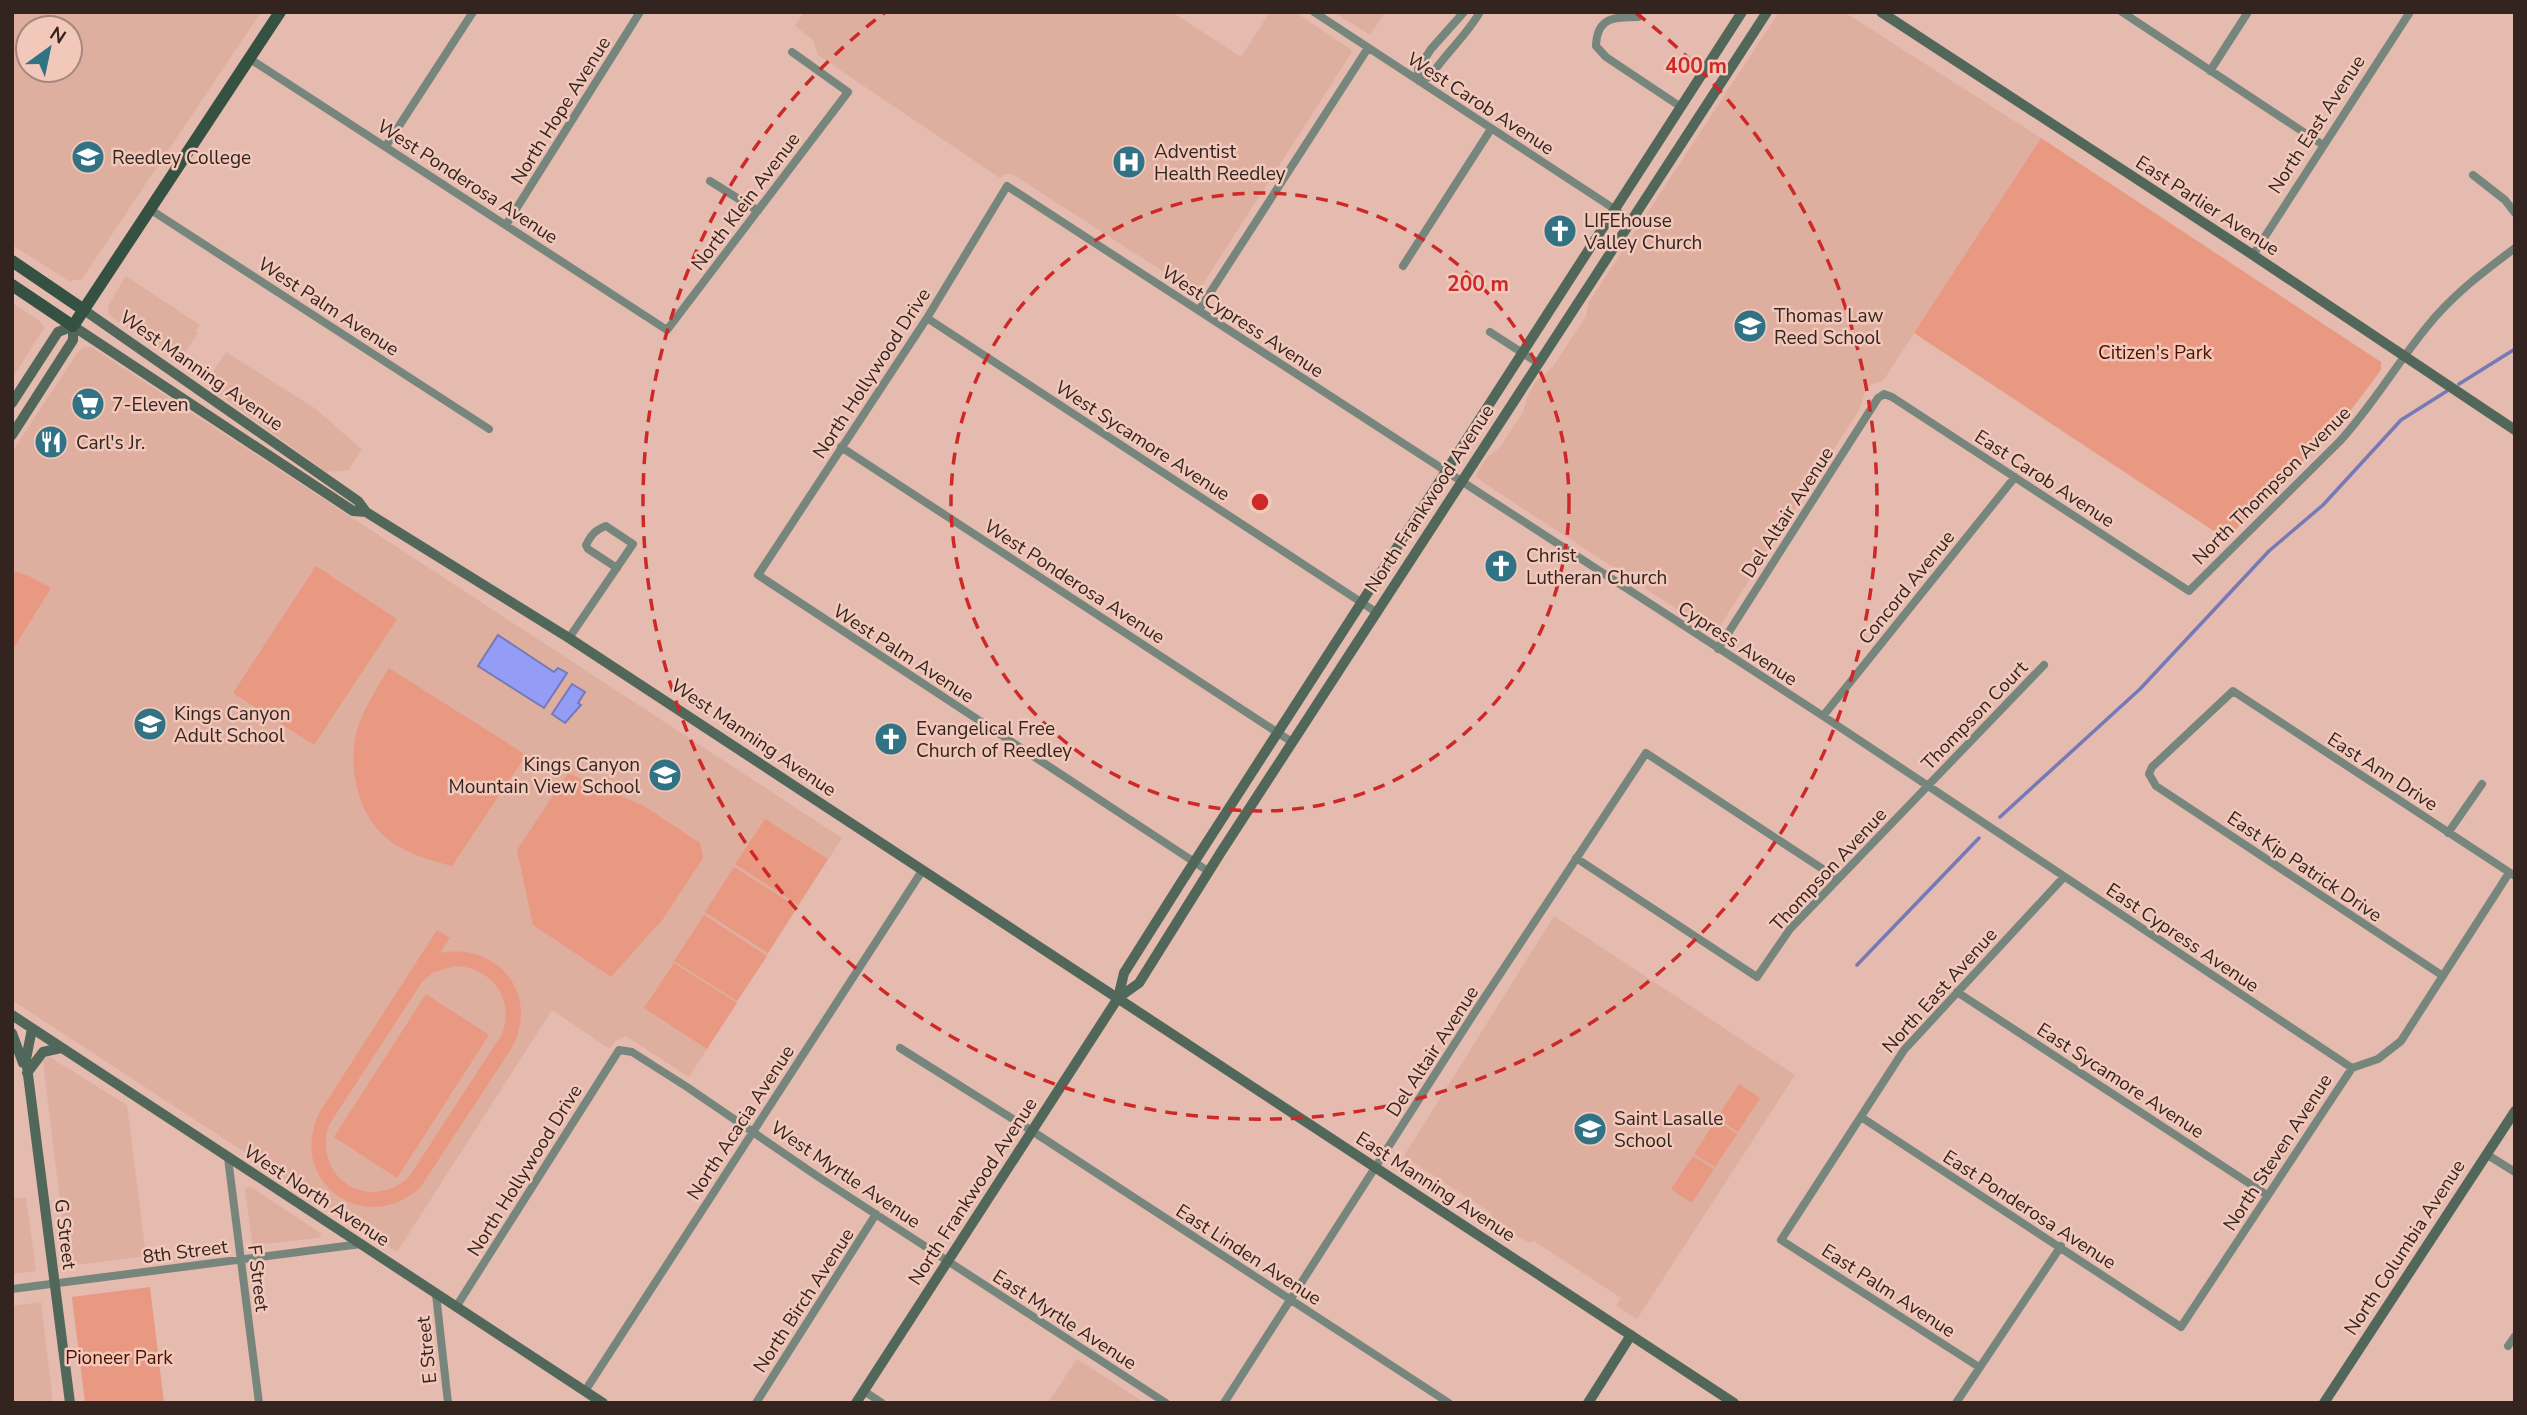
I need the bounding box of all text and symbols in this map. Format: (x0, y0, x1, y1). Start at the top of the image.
north arrow (14, 14, 84, 84)
text: N (45, 21, 71, 50)
street label: North Hope Avenue (505, 32, 617, 190)
street label: West Carob Avenue (1402, 46, 1559, 161)
street label: North East Avenue (2262, 50, 2371, 199)
text: 400 m (1665, 52, 1727, 80)
street label: West Ponderosa Avenue (372, 114, 563, 250)
street label: North Klein Avenue (685, 127, 806, 276)
school or university icon: Reedley College (69, 138, 107, 176)
place label: Adventist Health Reedley (1154, 139, 1286, 187)
hospital icon: Adventist Health Reedley (1110, 143, 1148, 181)
place label: Reedley College (112, 145, 251, 171)
street label: East Parlier Avenue (2131, 150, 2284, 262)
place label: LIFEhouse Valley Church (1583, 208, 1702, 256)
church icon: LIFEhouse Valley Church (1541, 212, 1579, 250)
street label: West Palm Avenue (253, 251, 404, 362)
street label: West Cypress Avenue (1156, 260, 1329, 384)
text: 200 m (1447, 270, 1509, 298)
street label: North Hollywood Drive (807, 283, 937, 464)
place label: Thomas Law Reed School (1774, 303, 1883, 351)
street label: West Manning Avenue (114, 304, 288, 437)
school or university icon: Thomas Law Reed School (1731, 307, 1769, 345)
park label: Citizen's Park (2098, 340, 2212, 366)
street label: West Sycamore Avenue (1050, 374, 1235, 507)
supermarket icon: 7-Eleven (69, 385, 107, 423)
place label: 7-Eleven (112, 392, 189, 418)
street label: North Frankwood Avenue (1359, 400, 1500, 597)
street label: North Thompson Avenue (2187, 401, 2357, 571)
restaurant icon: Carl's Jr. (32, 423, 70, 461)
street label: East Carob Avenue (1969, 424, 2119, 534)
place label: Carl's Jr. (76, 430, 145, 456)
street label: Del Altair Avenue (1736, 442, 1840, 583)
centre of rings (1248, 490, 1272, 514)
street label: West Ponderosa Avenue (979, 514, 1170, 650)
street label: Concord Avenue (1853, 525, 1961, 650)
place label: Christ Lutheran Church (1526, 543, 1667, 591)
church icon: Christ Lutheran Church (1482, 547, 1520, 585)
street label: Cypress Avenue (1673, 595, 1802, 692)
street label: West Palm Avenue (828, 598, 979, 709)
street label: Thompson Court (1916, 655, 2034, 776)
street label: West Manning Avenue (666, 673, 841, 803)
place label: Kings Canyon Adult School (174, 701, 290, 749)
school or university icon: Kings Canyon Adult School (131, 705, 169, 743)
place label: Evangelical Free Church of Reedley (916, 716, 1072, 764)
church icon: Evangelical Free Church of Reedley (872, 720, 910, 758)
street label: East Ann Drive (2322, 726, 2443, 817)
place label: Kings Canyon Mountain View School (449, 752, 640, 800)
school or university icon: Kings Canyon Mountain View School (646, 756, 684, 794)
street label: Thompson Avenue (1765, 802, 1893, 937)
street label: East Kip Patrick Drive (2222, 805, 2387, 928)
street label: East Cypress Avenue (2101, 877, 2264, 999)
street label: North East Avenue (1876, 922, 2003, 1059)
street label: Del Altair Avenue (1381, 981, 1485, 1122)
street label: East Sycamore Avenue (2032, 1017, 2209, 1145)
street label: North Acacia Avenue (681, 1040, 801, 1205)
street label: North Steven Avenue (2217, 1069, 2338, 1236)
street label: North Hollywood Drive (461, 1080, 588, 1262)
street label: North Frankwood Avenue (902, 1093, 1043, 1290)
place label: Saint Lasalle School (1614, 1106, 1723, 1154)
school or university icon: Saint Lasalle School (1571, 1110, 1609, 1148)
street label: West Myrtle Avenue (765, 1115, 926, 1235)
street label: East Manning Avenue (1351, 1125, 1520, 1248)
street label: West North Avenue (238, 1139, 395, 1253)
street label: East Ponderosa Avenue (1938, 1144, 2121, 1276)
street label: North Columbia Avenue (2338, 1155, 2471, 1340)
street label: G Street (48, 1198, 82, 1271)
street label: East Linden Avenue (1171, 1198, 1326, 1312)
street label: North Birch Avenue (747, 1223, 860, 1378)
street label: 8th Street (141, 1234, 230, 1270)
street label: East Palm Avenue (1817, 1238, 1960, 1344)
street label: F Street (241, 1243, 275, 1313)
street label: East Myrtle Avenue (987, 1264, 1141, 1376)
street label: E Street (410, 1314, 443, 1385)
park label: Pioneer Park (65, 1345, 173, 1371)

